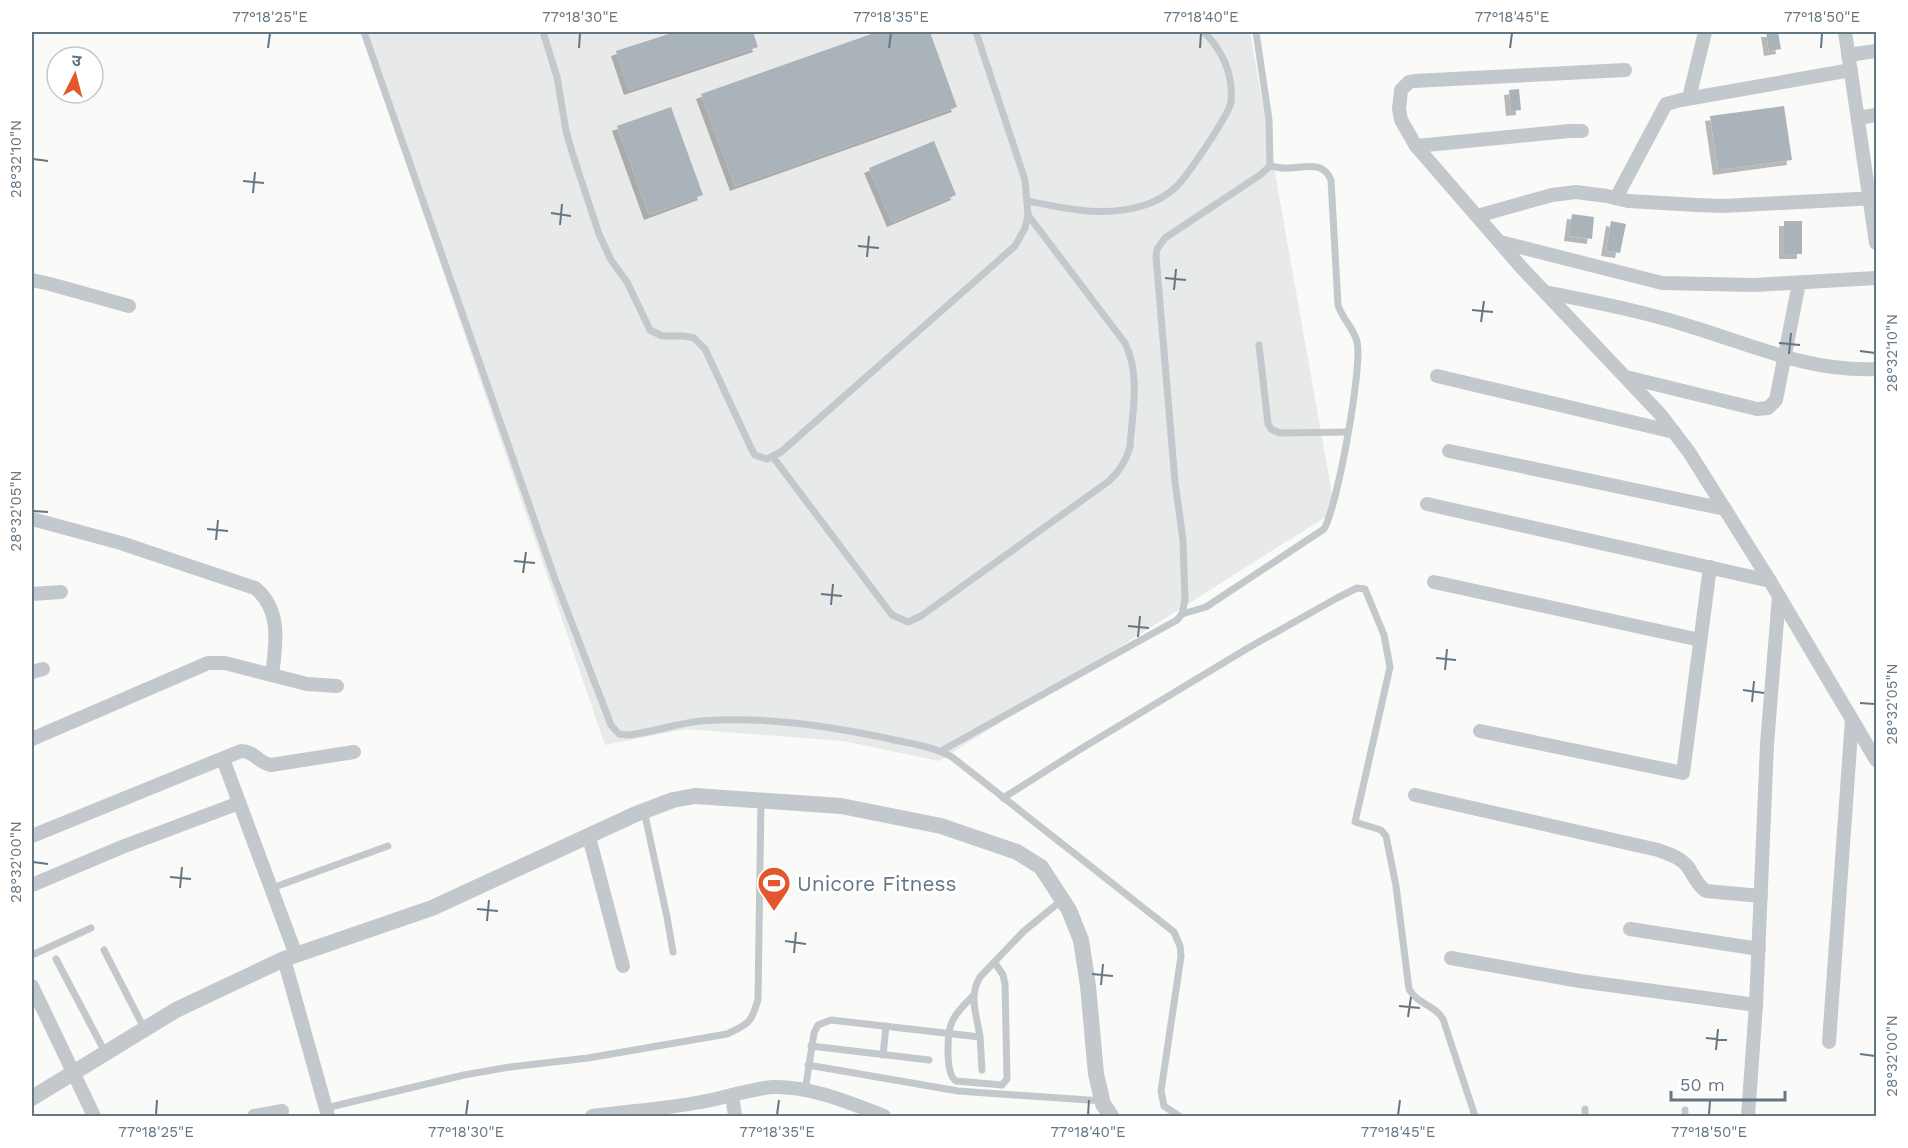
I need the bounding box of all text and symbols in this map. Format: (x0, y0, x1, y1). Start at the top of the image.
text: 77°18'25"E (232, 8, 308, 26)
text: 77°18'30"E (542, 8, 618, 26)
text: 77°18'35"E (853, 8, 929, 26)
text: 77°18'40"E (1163, 8, 1239, 26)
text: 77°18'45"E (1475, 8, 1549, 26)
text: 77°18'50"E (1784, 8, 1860, 26)
north arrow (45, 45, 105, 105)
text: उ (71, 51, 83, 71)
text: 28°32'10"N (7, 120, 25, 198)
text: 28°32'10"N (1883, 314, 1901, 392)
text: 28°32'05"N (7, 470, 25, 552)
text: 28°32'05"N (1883, 663, 1901, 745)
text: 28°32'00"N (7, 821, 25, 903)
sports icon: Unicore Fitness (756, 865, 792, 912)
place label: Unicore Fitness (797, 871, 957, 896)
text: 28°32'00"N (1883, 1015, 1901, 1097)
scale bar (1671, 1064, 1785, 1102)
text: 50 m (1680, 1074, 1725, 1095)
text: 77°18'25"E (118, 1123, 194, 1141)
text: 77°18'30"E (428, 1123, 504, 1141)
text: 77°18'35"E (739, 1123, 815, 1141)
text: 77°18'40"E (1050, 1123, 1126, 1141)
text: 77°18'45"E (1361, 1123, 1435, 1141)
text: 77°18'50"E (1671, 1123, 1747, 1141)

